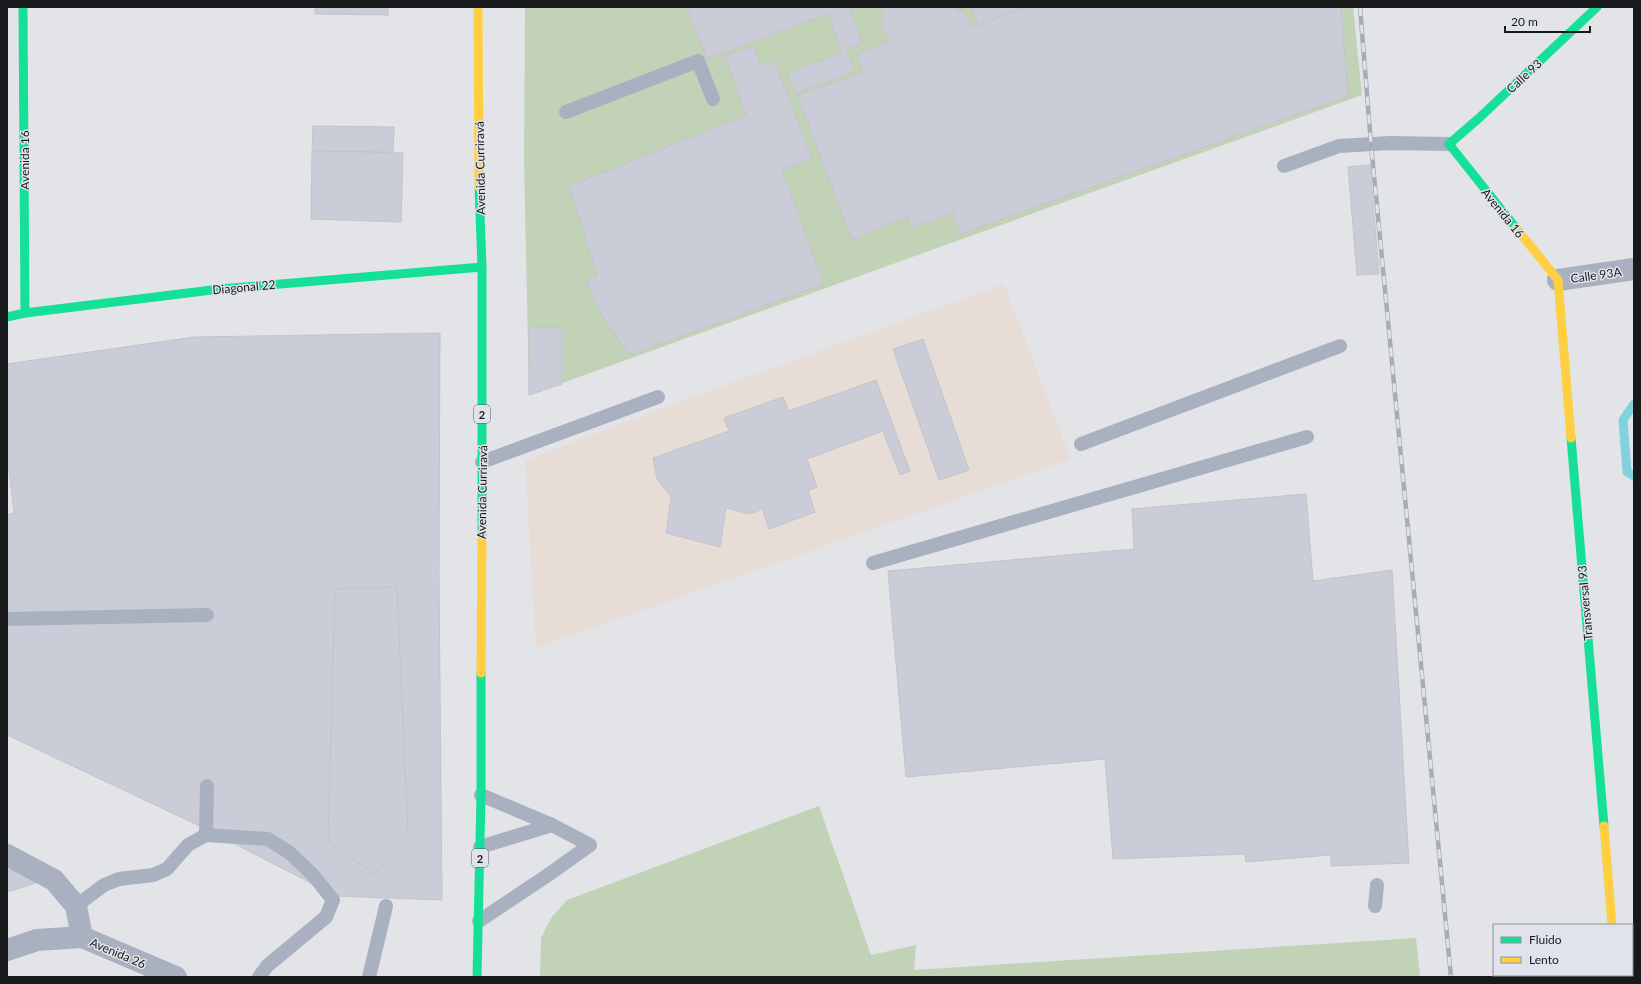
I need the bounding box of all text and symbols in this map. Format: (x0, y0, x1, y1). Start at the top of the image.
scale bar (1505, 8, 1590, 34)
text: 20 m (1511, 14, 1538, 29)
street label: Calle 93 (1503, 56, 1545, 96)
street label: Avenida Curriravá (472, 121, 488, 215)
street label: Avenida 16 (17, 130, 32, 190)
street label: Avenida 16 (1479, 185, 1527, 241)
street label: Calle 93A (1570, 264, 1623, 286)
street label: Diagonal 22 (212, 277, 276, 297)
road number: 2 (474, 405, 490, 423)
street label: Avenida Curriravá (474, 445, 490, 539)
street label: Transversal 93 (1574, 565, 1596, 641)
road number: 2 (472, 849, 488, 867)
legend (1493, 924, 1633, 976)
text: Fluido (1529, 932, 1562, 947)
street label: Avenida 26 (88, 935, 148, 971)
text: Lento (1529, 952, 1559, 967)

